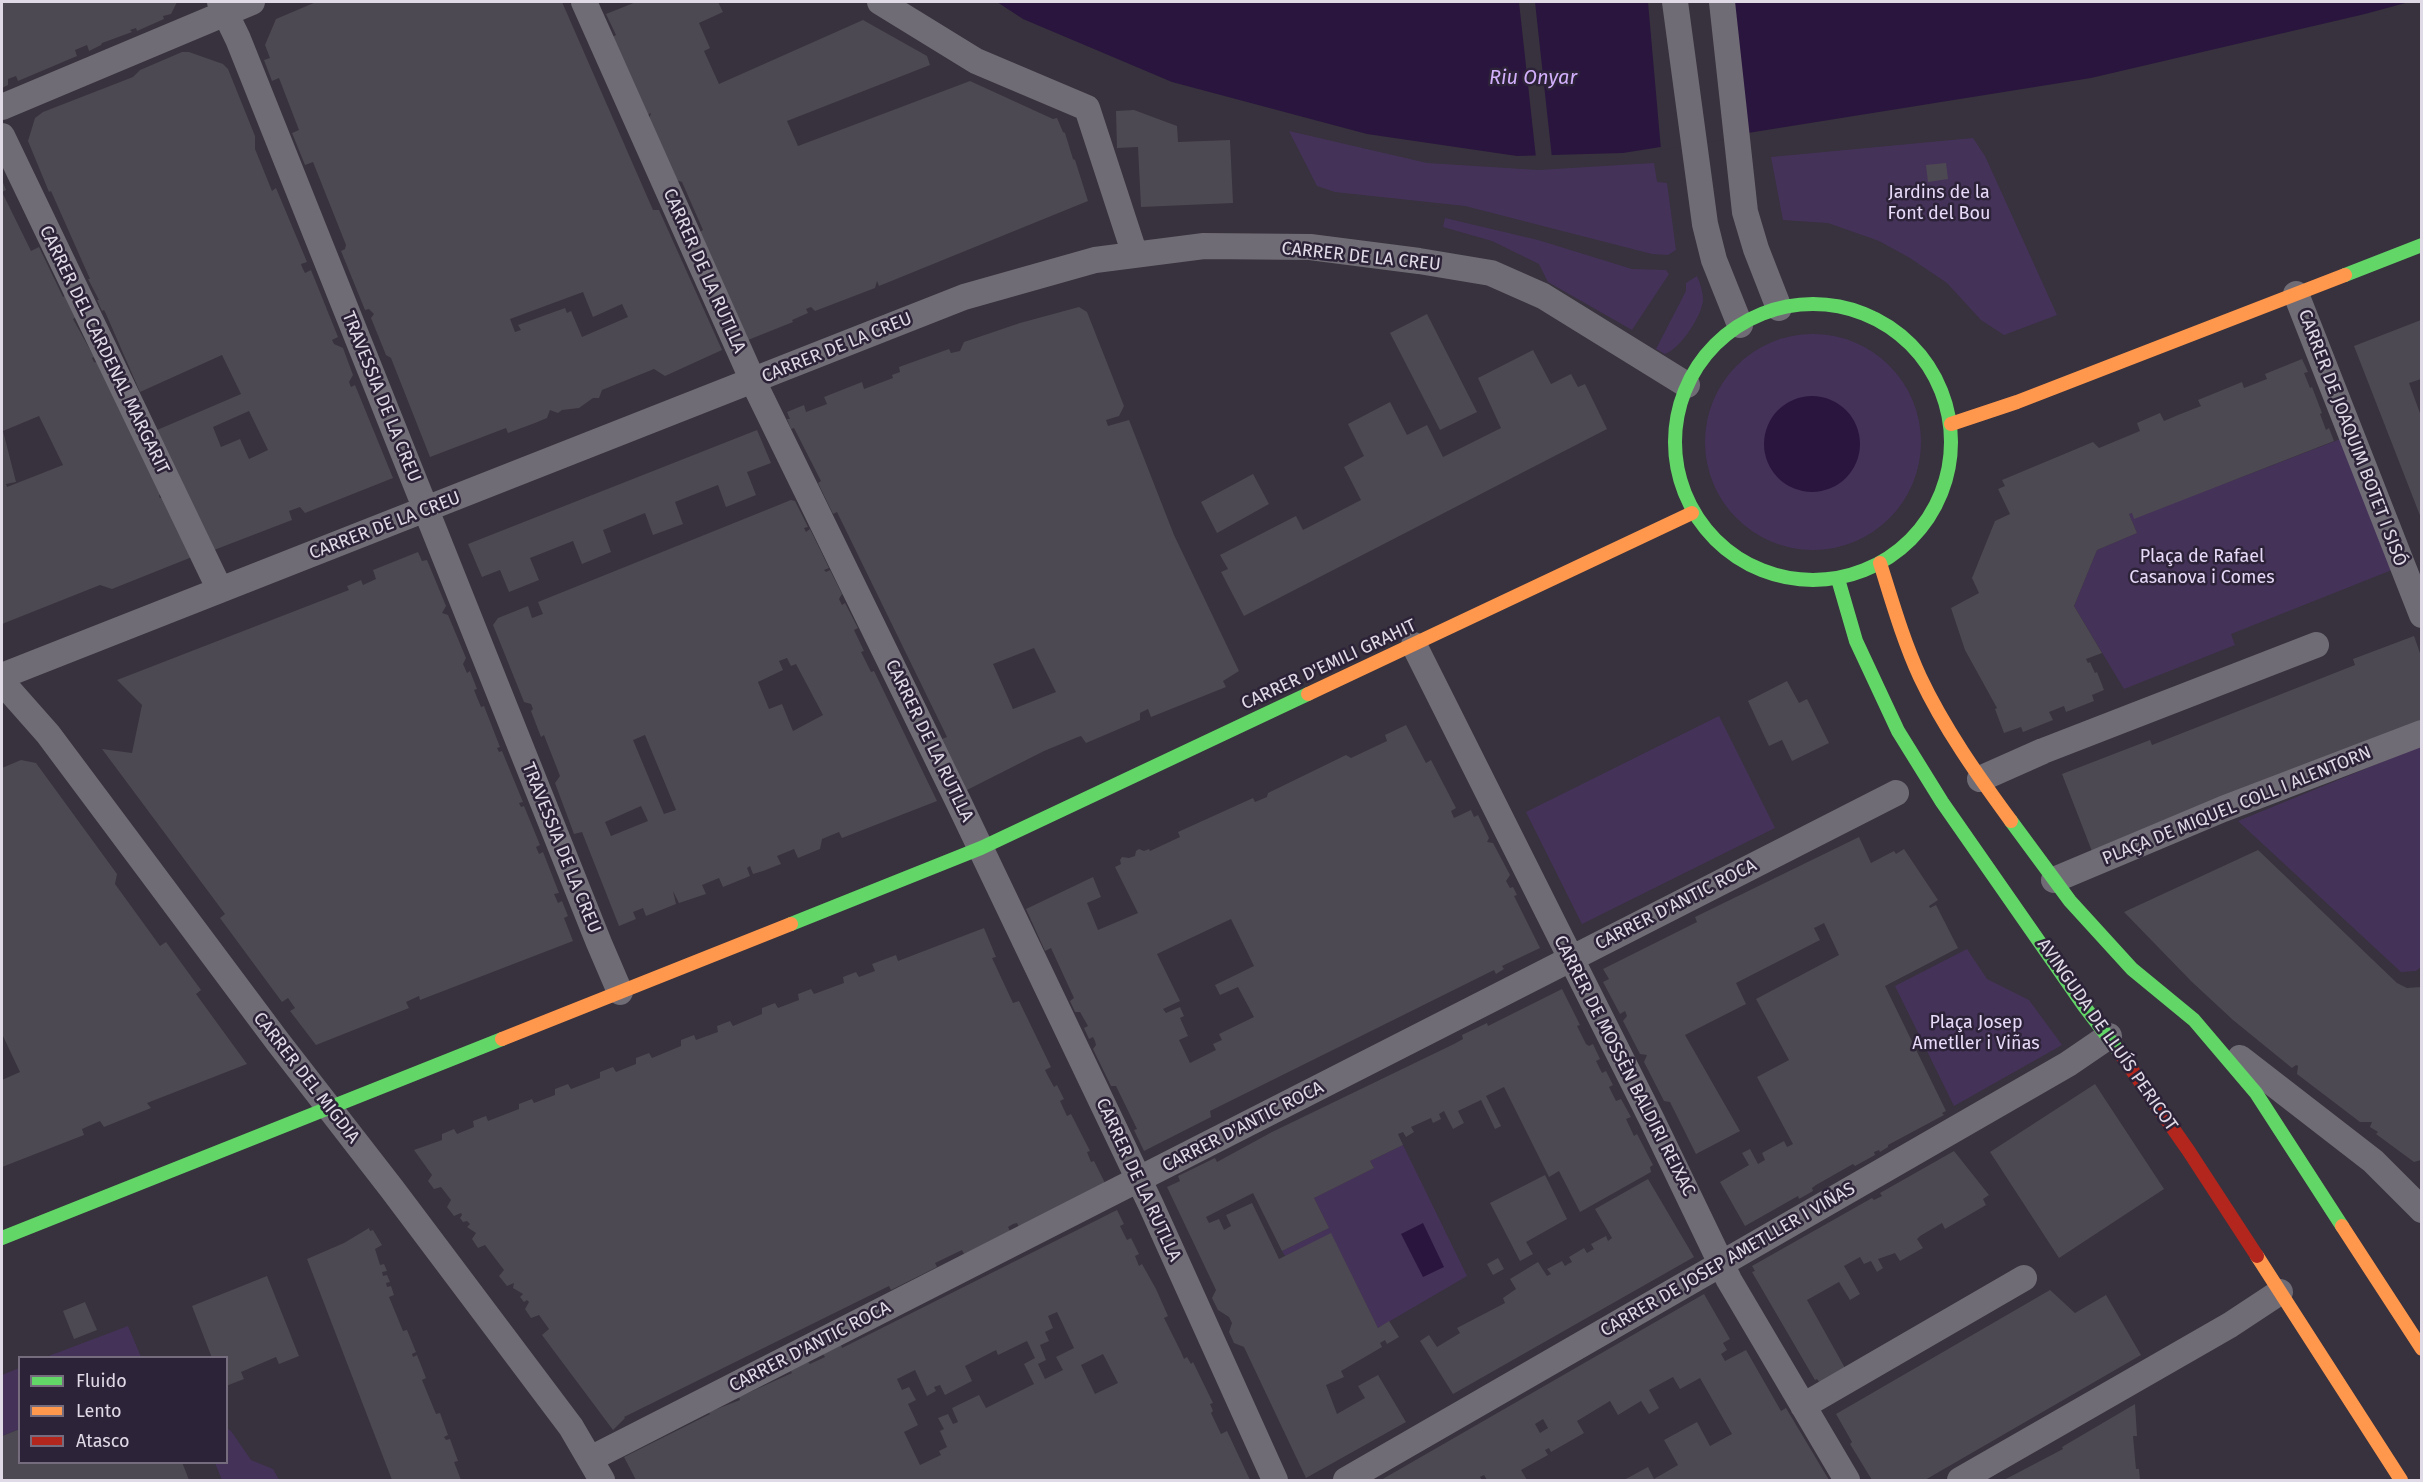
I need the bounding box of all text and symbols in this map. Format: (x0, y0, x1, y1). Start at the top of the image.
water label: Riu Onyar (1489, 66, 1577, 90)
park label: Jardins de la Font del Bou (1887, 182, 1991, 224)
street label: CARRER DE LA RUTLLA (658, 185, 750, 357)
street label: CARRER DEL CARDENAL MARGARIT (34, 222, 174, 478)
street label: CARRER DE LA CREU (1280, 238, 1442, 276)
street label: CARRER DE JOAQUIM BOTET I SISÓ (2293, 307, 2411, 569)
street label: CARRER DE LA CREU (759, 308, 915, 388)
street label: TRAVESSIA DE LA CREU (337, 309, 425, 485)
street label: CARRER DE LA CREU (306, 487, 464, 565)
park label: Plaça de Rafael Casanova i Comes (2129, 546, 2275, 588)
street label: CARRER D'EMILI GRAHIT (1238, 615, 1420, 715)
street label: CARRER DE LA RUTLLA (880, 656, 978, 826)
street label: PLAÇA DE MIQUEL COLL I ALENTORN (2099, 742, 2375, 870)
street label: TRAVESSIA DE LA CREU (517, 760, 605, 936)
street label: CARRER D'ANTIC ROCA (1592, 855, 1760, 955)
street label: CARRER DE MOSSÈN BALDIRI REIXAC (1549, 932, 1699, 1200)
street label: AVINGUDA DE LLUÍS PERICOT (2032, 935, 2182, 1135)
street label: CARRER DEL MIGDIA (248, 1008, 364, 1148)
park label: Plaça Josep Ametller i Viñas (1912, 1012, 2040, 1054)
street label: CARRER D'ANTIC ROCA (1159, 1077, 1327, 1177)
street label: CARRER DE LA RUTLLA (1091, 1095, 1185, 1265)
street label: CARRER DE JOSEP AMETLLER I VIÑAS (1597, 1178, 1859, 1342)
street label: CARRER D'ANTIC ROCA (726, 1297, 894, 1397)
legend (18, 1356, 228, 1464)
text: Fluido (76, 1370, 127, 1392)
text: Lento (76, 1400, 122, 1422)
text: Atasco (76, 1430, 129, 1452)

